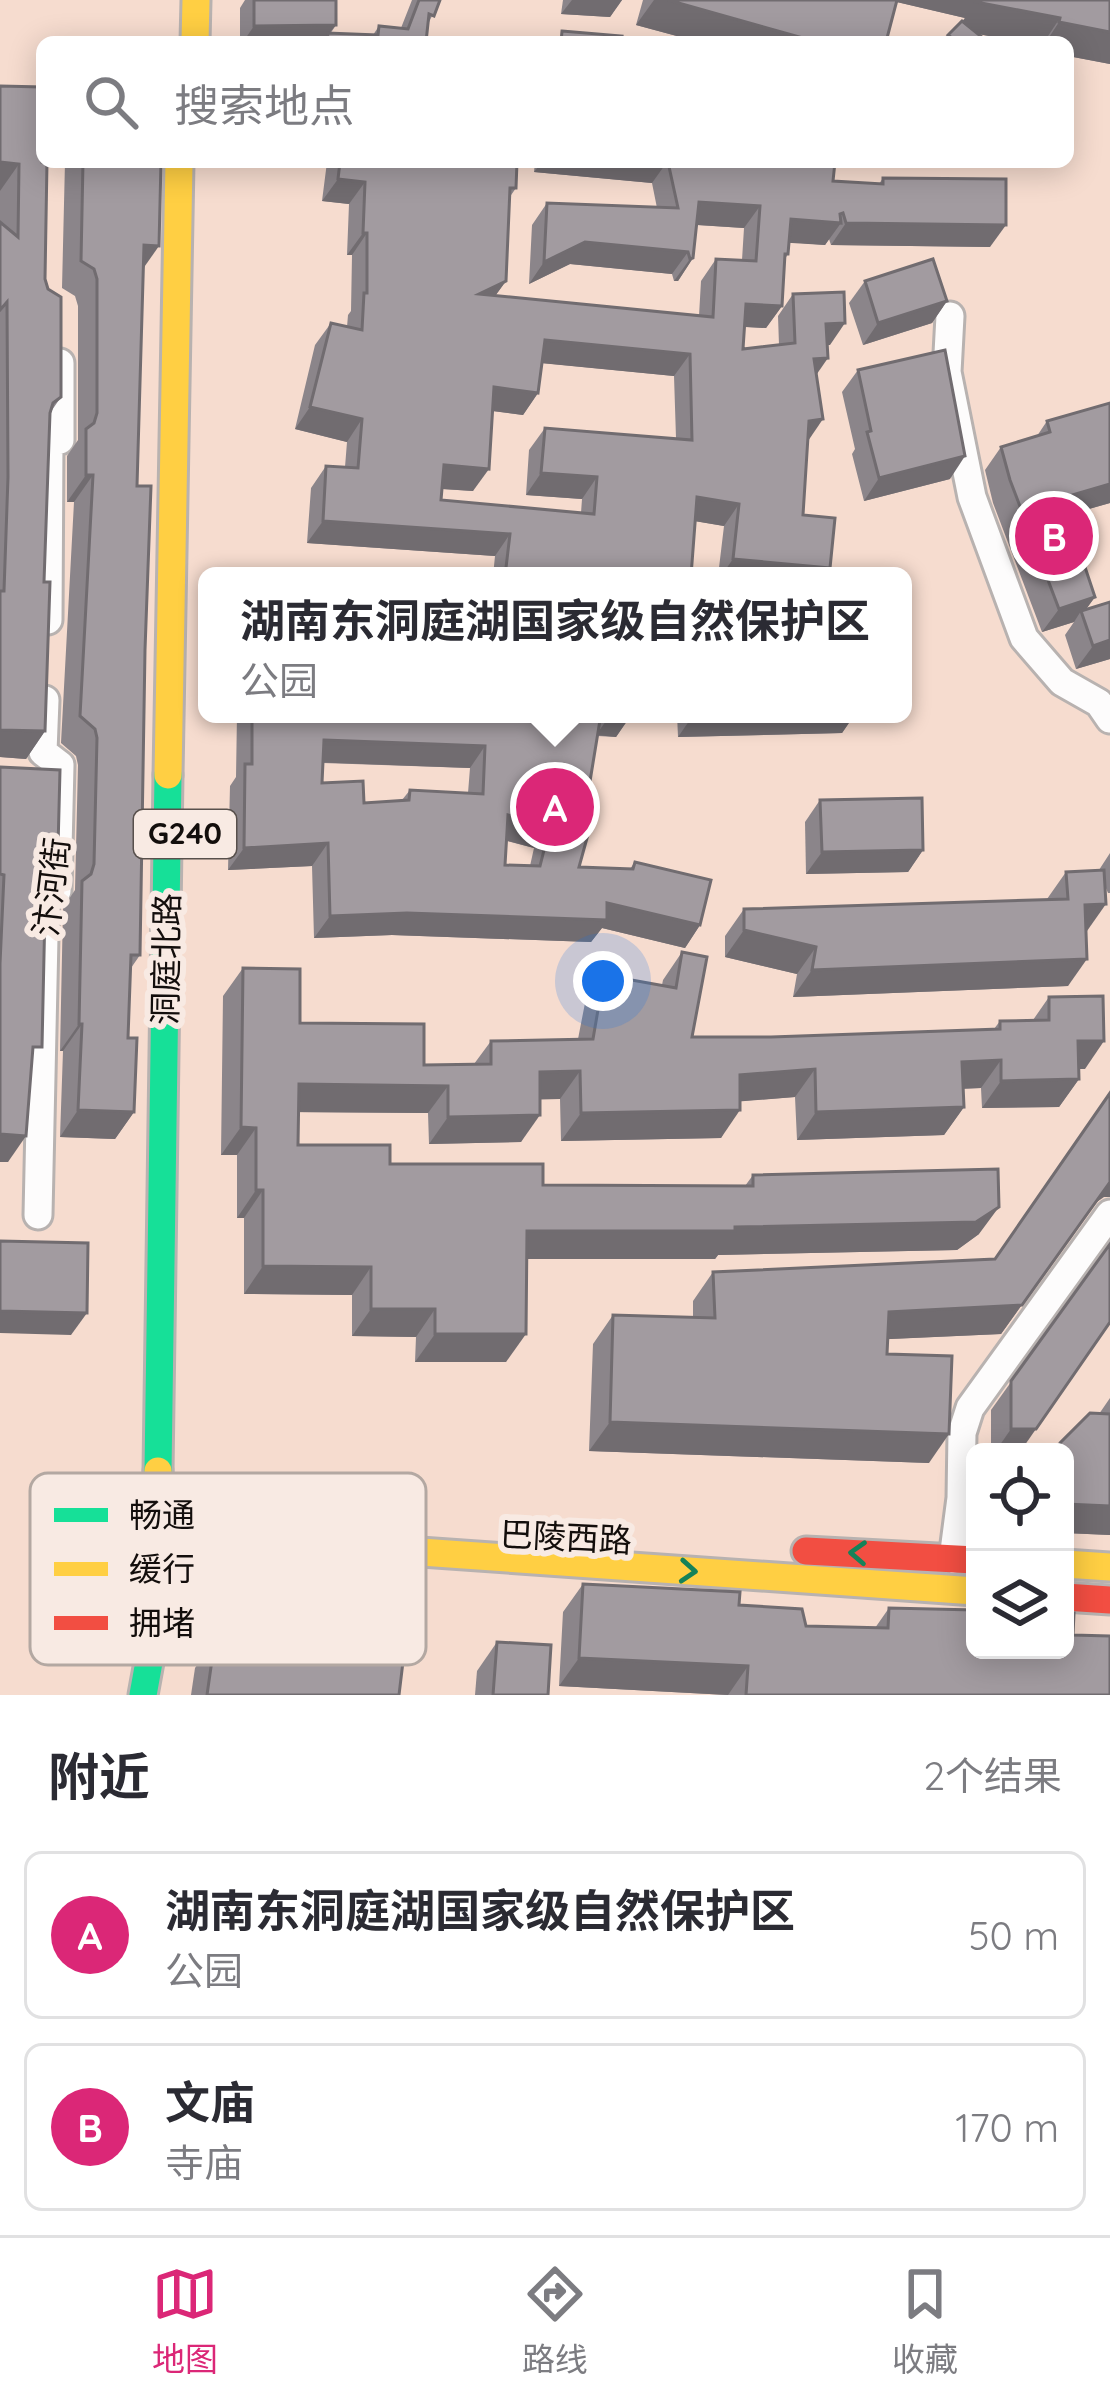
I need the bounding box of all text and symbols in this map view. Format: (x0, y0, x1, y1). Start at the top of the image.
search box (36, 36, 1074, 168)
icon: search (78, 69, 144, 135)
text: 搜索地点 (174, 77, 354, 133)
pin: B (1015, 491, 1093, 581)
popup (198, 567, 912, 723)
text: 湖南东洞庭湖国家级自然保护区 (240, 592, 870, 648)
text: 公园 (240, 656, 318, 705)
pin: A (516, 762, 594, 852)
road number: G240 (134, 810, 236, 858)
street label: 汴河街 (24, 835, 77, 939)
street label: 洞庭北路 (144, 893, 187, 1025)
your location (573, 951, 633, 1011)
map controls (966, 1443, 1074, 1659)
button: locate (966, 1443, 1074, 1551)
legend (30, 1473, 426, 1665)
text: 畅通 (129, 1494, 195, 1535)
street label: 巴陵西路 (499, 1513, 633, 1560)
one-way arrow (848, 1541, 867, 1567)
text: 缓行 (129, 1548, 195, 1589)
button: layers (966, 1551, 1074, 1659)
one-way arrow (679, 1557, 698, 1583)
text: 拥堵 (129, 1602, 195, 1643)
text: 附近 (48, 1744, 150, 1808)
text: 2个结果 (923, 1751, 1062, 1800)
text: 湖南东洞庭湖国家级自然保护区 (165, 1882, 795, 1938)
text: A (78, 1911, 102, 1960)
text: 50 m (968, 1911, 1059, 1960)
text: 公园 (165, 1946, 243, 1995)
text: 文庙 (165, 2074, 255, 2130)
text: B (77, 2103, 103, 2152)
text: 170 m (955, 2103, 1059, 2152)
text: 寺庙 (165, 2138, 243, 2187)
tab: 地图 (152, 2261, 218, 2381)
tab: 路线 (522, 2261, 588, 2381)
tab: 收藏 (892, 2261, 958, 2381)

